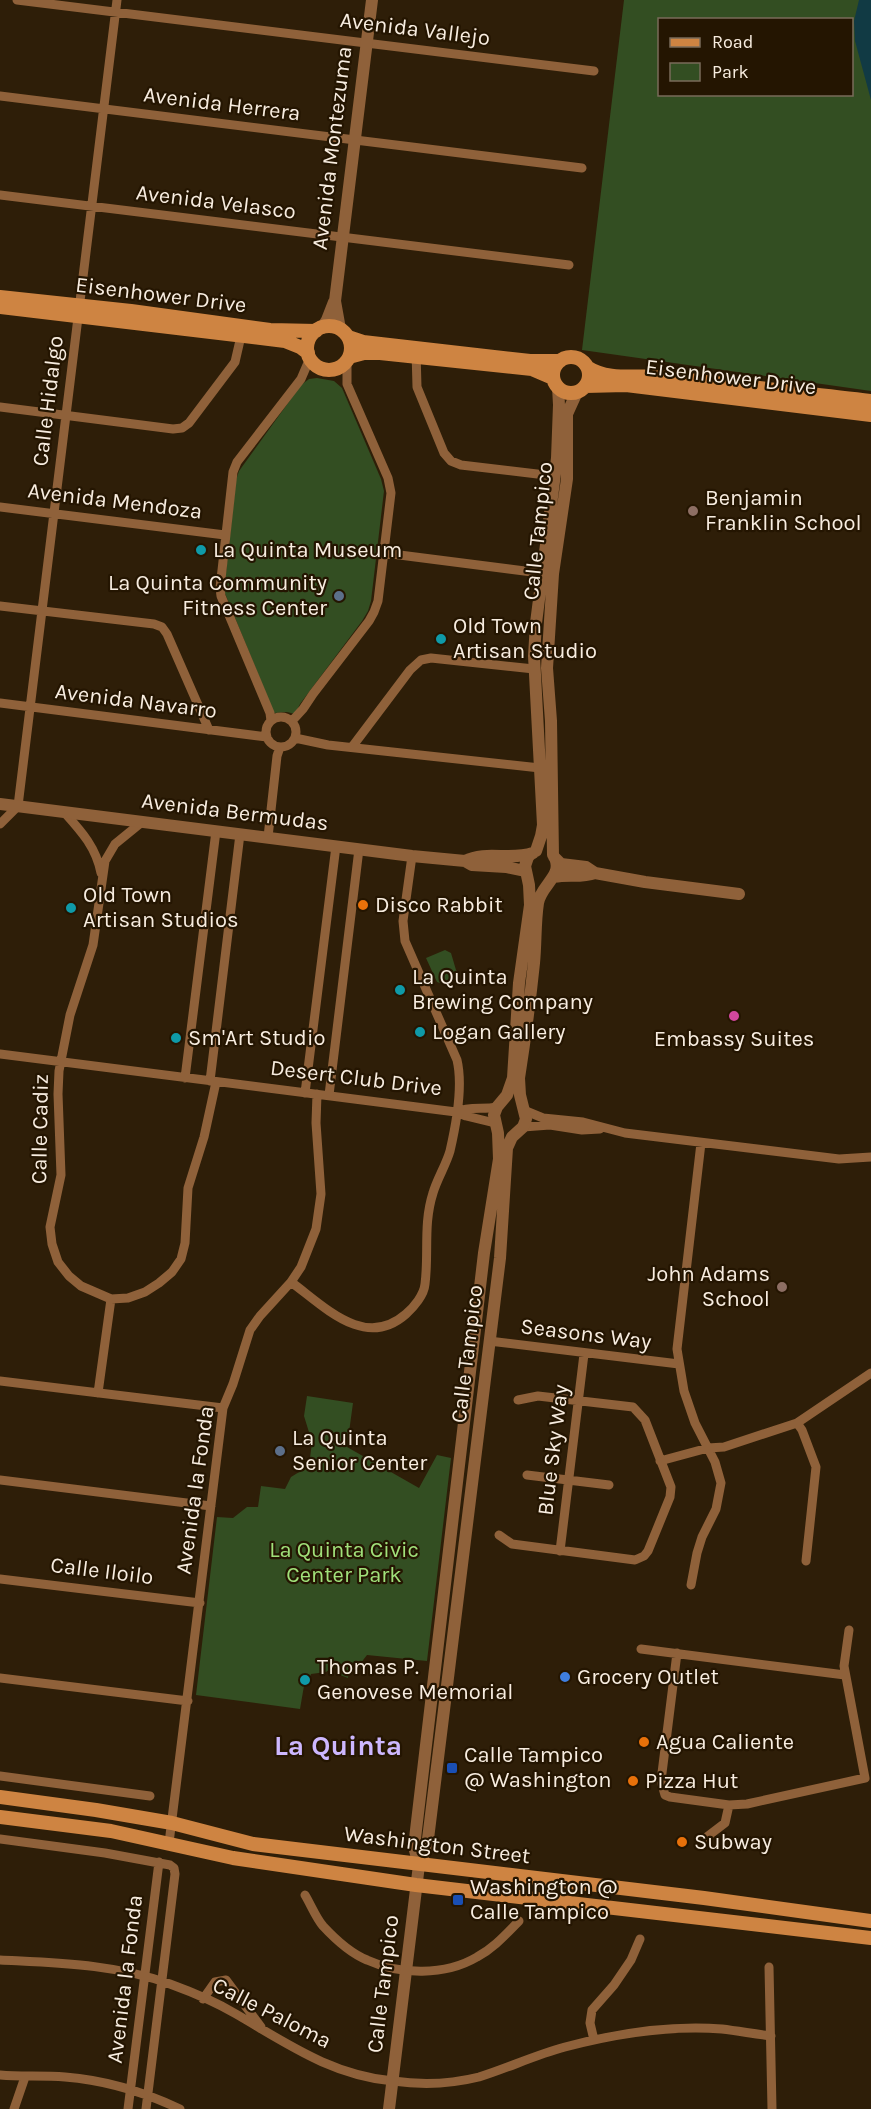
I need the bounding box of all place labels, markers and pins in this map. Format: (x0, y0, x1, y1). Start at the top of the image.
place label: Benjamin Franklin School (705, 485, 862, 536)
marker: Benjamin Franklin School (686, 504, 700, 518)
place label: La Quinta Museum (213, 537, 402, 563)
marker: La Quinta Museum (194, 543, 208, 557)
place label: La Quinta Community Fitness Center (108, 570, 327, 621)
marker: La Quinta Community Fitness Center (332, 589, 346, 603)
place label: Old Town Artisan Studio (453, 613, 597, 664)
marker: Old Town Artisan Studio (434, 632, 448, 646)
place label: Old Town Artisan Studios (83, 882, 239, 933)
place label: Disco Rabbit (375, 892, 503, 918)
marker: Disco Rabbit (356, 898, 370, 912)
marker: Old Town Artisan Studios (64, 901, 78, 915)
place label: La Quinta Brewing Company (412, 964, 593, 1015)
marker: La Quinta Brewing Company (393, 983, 407, 997)
marker: Embassy Suites (727, 1009, 741, 1023)
place label: Logan Gallery (432, 1019, 565, 1045)
place label: Sm'Art Studio (188, 1025, 325, 1051)
marker: Logan Gallery (413, 1025, 427, 1039)
place label: Embassy Suites (654, 1026, 814, 1052)
marker: Sm'Art Studio (169, 1031, 183, 1045)
place label: John Adams School (647, 1261, 770, 1312)
marker: John Adams School (775, 1280, 789, 1294)
place label: La Quinta Senior Center (292, 1425, 427, 1476)
marker: La Quinta Senior Center (273, 1444, 287, 1458)
place label: Thomas P. Genovese Memorial (317, 1654, 514, 1705)
place label: Grocery Outlet (577, 1664, 719, 1690)
marker: Grocery Outlet (558, 1670, 572, 1684)
marker: Thomas P. Genovese Memorial (298, 1673, 312, 1687)
place label: Agua Caliente (656, 1729, 794, 1755)
marker: Agua Caliente (637, 1735, 651, 1749)
place label: Calle Tampico @ Washington (464, 1742, 612, 1793)
marker: Calle Tampico @ Washington (445, 1761, 459, 1775)
place label: Pizza Hut (645, 1768, 738, 1794)
marker: Pizza Hut (626, 1774, 640, 1788)
place label: Subway (694, 1829, 772, 1855)
marker: Subway (675, 1835, 689, 1849)
place label: Washington @ Calle Tampico (470, 1874, 618, 1925)
marker: Washington @ Calle Tampico (451, 1893, 465, 1907)

